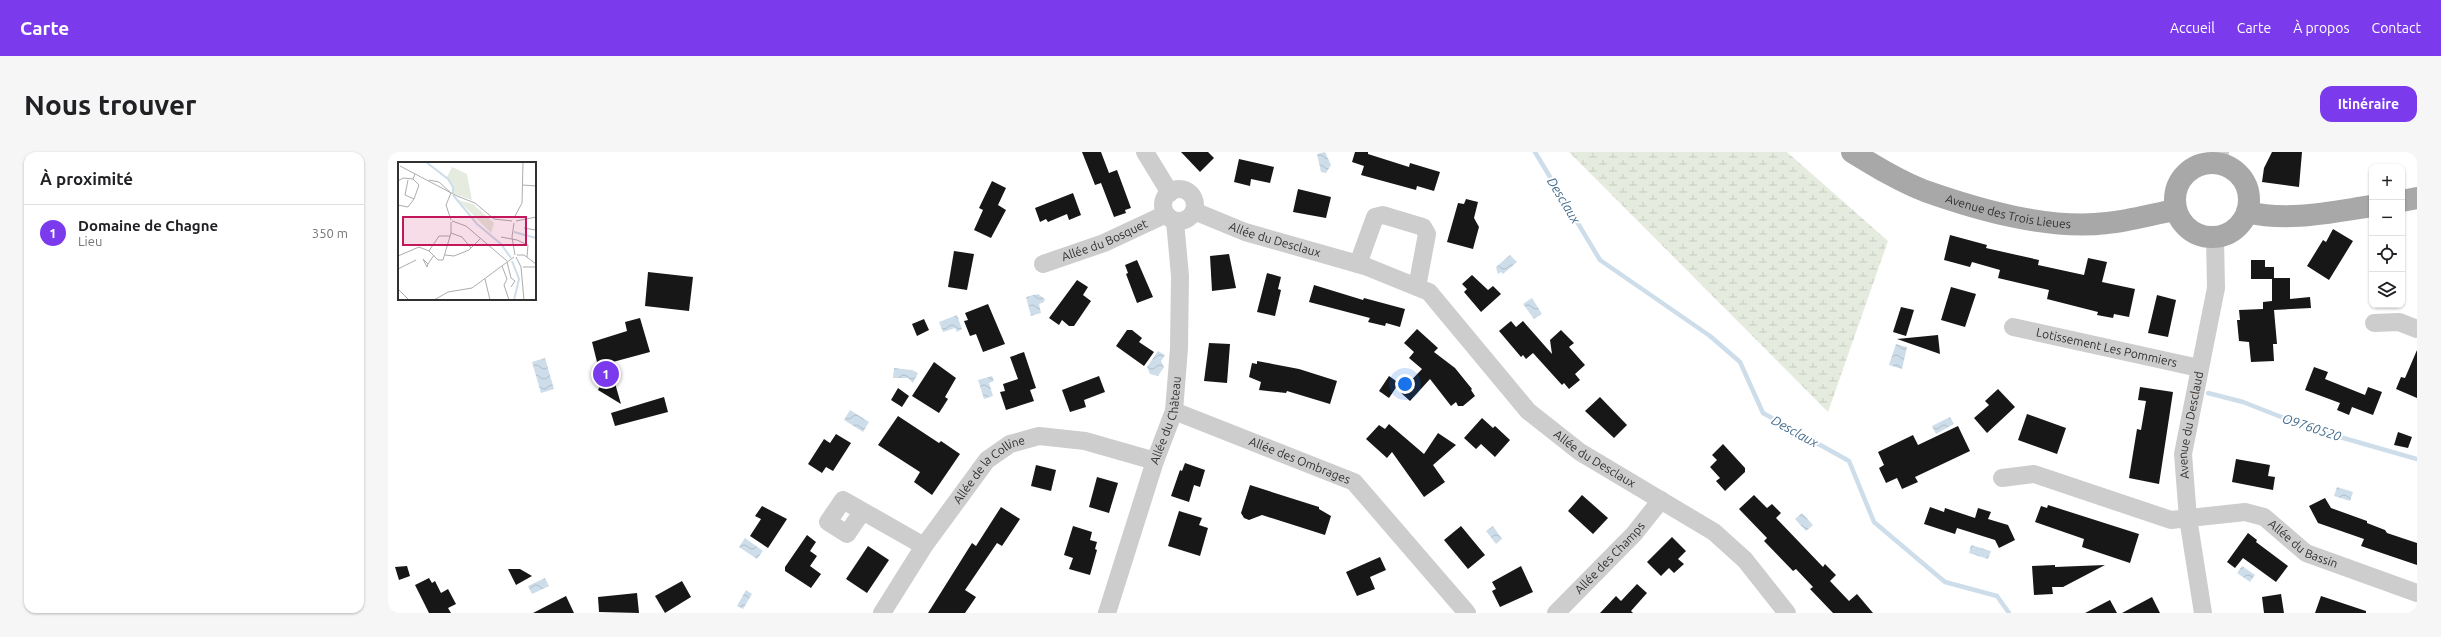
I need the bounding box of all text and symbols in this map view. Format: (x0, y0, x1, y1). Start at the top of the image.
text: Carte (20, 17, 69, 39)
text: Accueil (2170, 20, 2215, 36)
text: Carte (2237, 20, 2271, 36)
text: À propos (2293, 20, 2350, 36)
text: Contact (2372, 20, 2421, 36)
button: Itinéraire (2320, 86, 2417, 122)
text: Nous trouver (24, 89, 197, 120)
inset map (398, 162, 536, 300)
map controls (2369, 164, 2405, 308)
button: + (2369, 164, 2405, 200)
text: À proximité (40, 169, 133, 188)
water label: Desclaux (1545, 174, 1584, 226)
street label: Avenue des Trois Lieues (1944, 191, 2071, 230)
button: − (2369, 200, 2405, 236)
street label: Allée du Bosquet (1060, 216, 1150, 263)
text: Domaine de Chagne (78, 217, 218, 234)
street label: Allée du Desclaux (1227, 219, 1322, 259)
text: 1 (49, 226, 57, 240)
text: 350 m (312, 226, 348, 240)
text: Lieu (78, 234, 102, 248)
button: locate (2369, 236, 2405, 272)
button: layers (2369, 272, 2405, 308)
street label: Lotissement Les Pommiers (2035, 325, 2179, 369)
pin: 1 (593, 359, 619, 389)
street label: Avenue du Desclaud (2176, 370, 2205, 479)
your location (1395, 374, 1415, 394)
street label: Allée du Château (1147, 376, 1183, 466)
water label: O9760520 (2281, 411, 2343, 443)
water label: Desclaux (1769, 412, 1821, 450)
street label: Allée du Desclaux (1552, 427, 1638, 490)
street label: Allée de la Colline (950, 433, 1026, 506)
street label: Allée des Ombrages (1247, 434, 1352, 486)
street label: Allée du Bassin (2266, 517, 2340, 570)
street label: Allée des Champs (1572, 519, 1647, 596)

